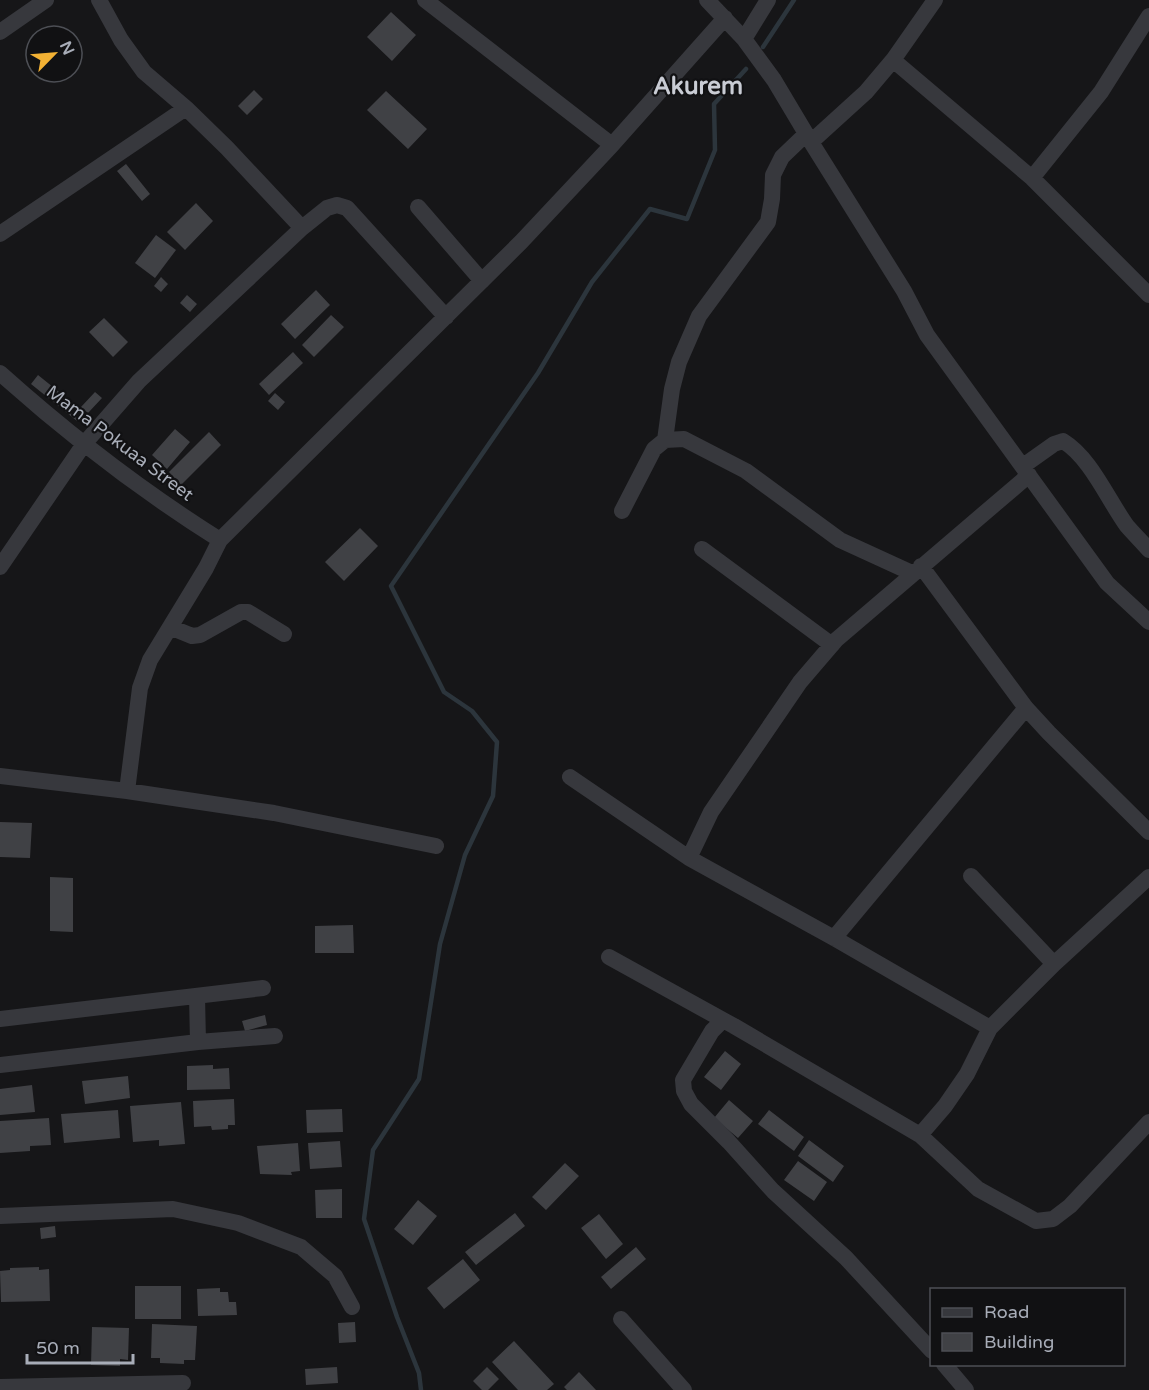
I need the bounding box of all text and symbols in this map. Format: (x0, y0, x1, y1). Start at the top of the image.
north arrow (24, 24, 84, 84)
text: N (55, 38, 78, 58)
district label: Akurem (653, 72, 743, 101)
street label: Mama Pokuaa Street (42, 380, 198, 506)
legend (930, 1288, 1125, 1366)
text: Road (984, 1301, 1029, 1323)
scale bar (27, 1327, 134, 1365)
text: Building (984, 1331, 1054, 1353)
text: 50 m (36, 1337, 80, 1359)

